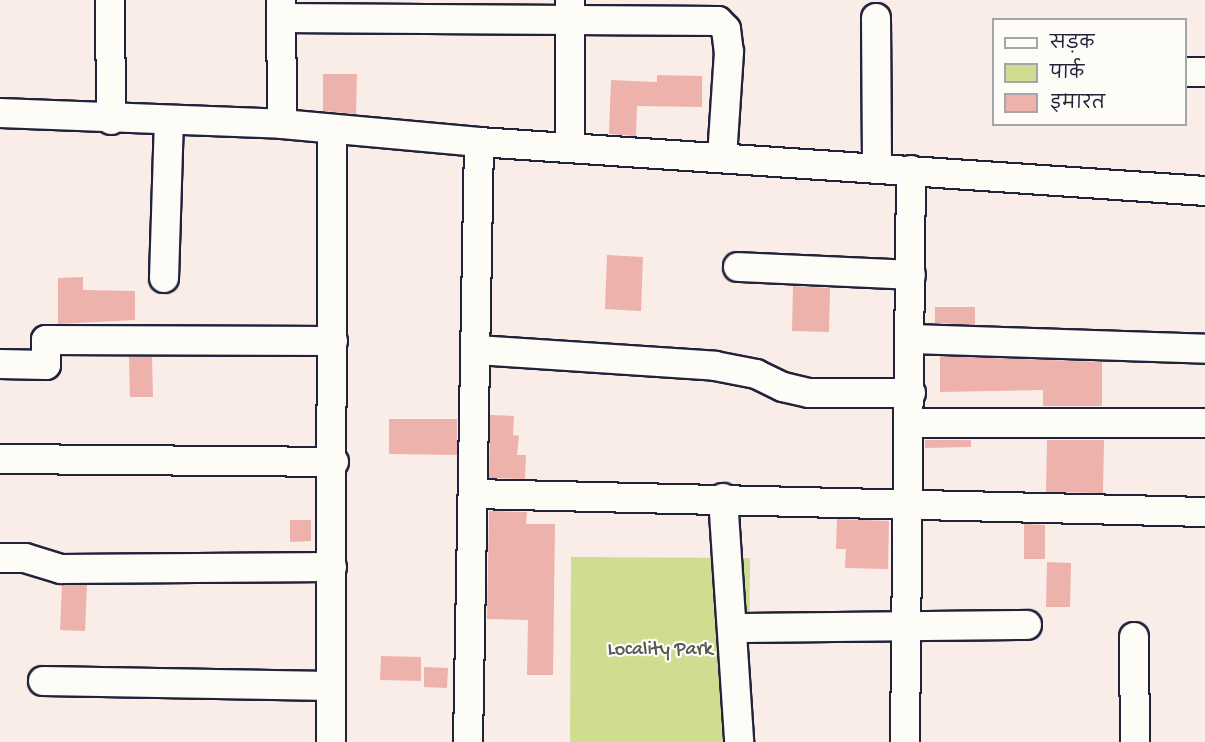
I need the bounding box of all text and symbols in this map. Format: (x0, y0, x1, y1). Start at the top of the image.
legend (992, 18, 1187, 126)
text: सड़क (1050, 34, 1094, 55)
text: पार्क (1050, 64, 1084, 85)
text: इमारत (1050, 94, 1105, 115)
park label: Locality Park (607, 638, 713, 662)

